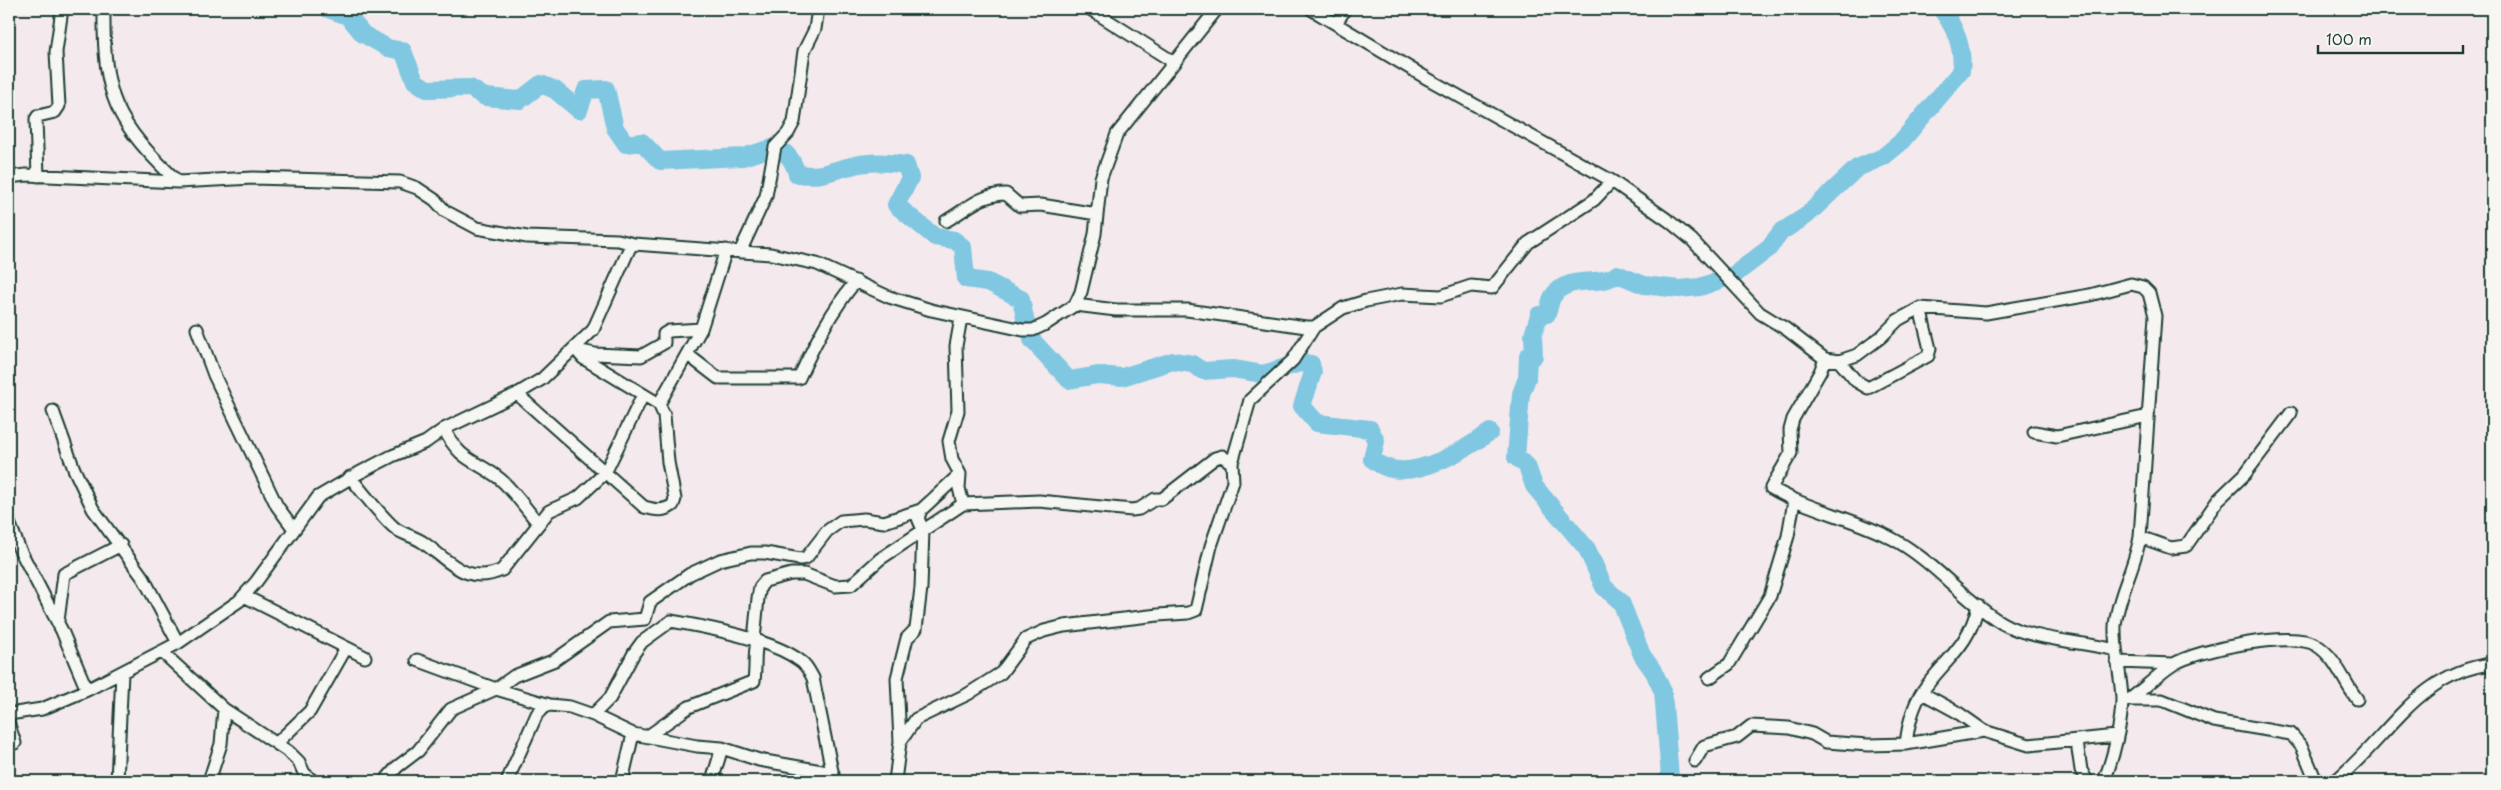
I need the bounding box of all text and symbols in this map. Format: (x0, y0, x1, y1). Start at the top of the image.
scale bar (2318, 22, 2464, 54)
text: 100 m (2326, 27, 2372, 50)

